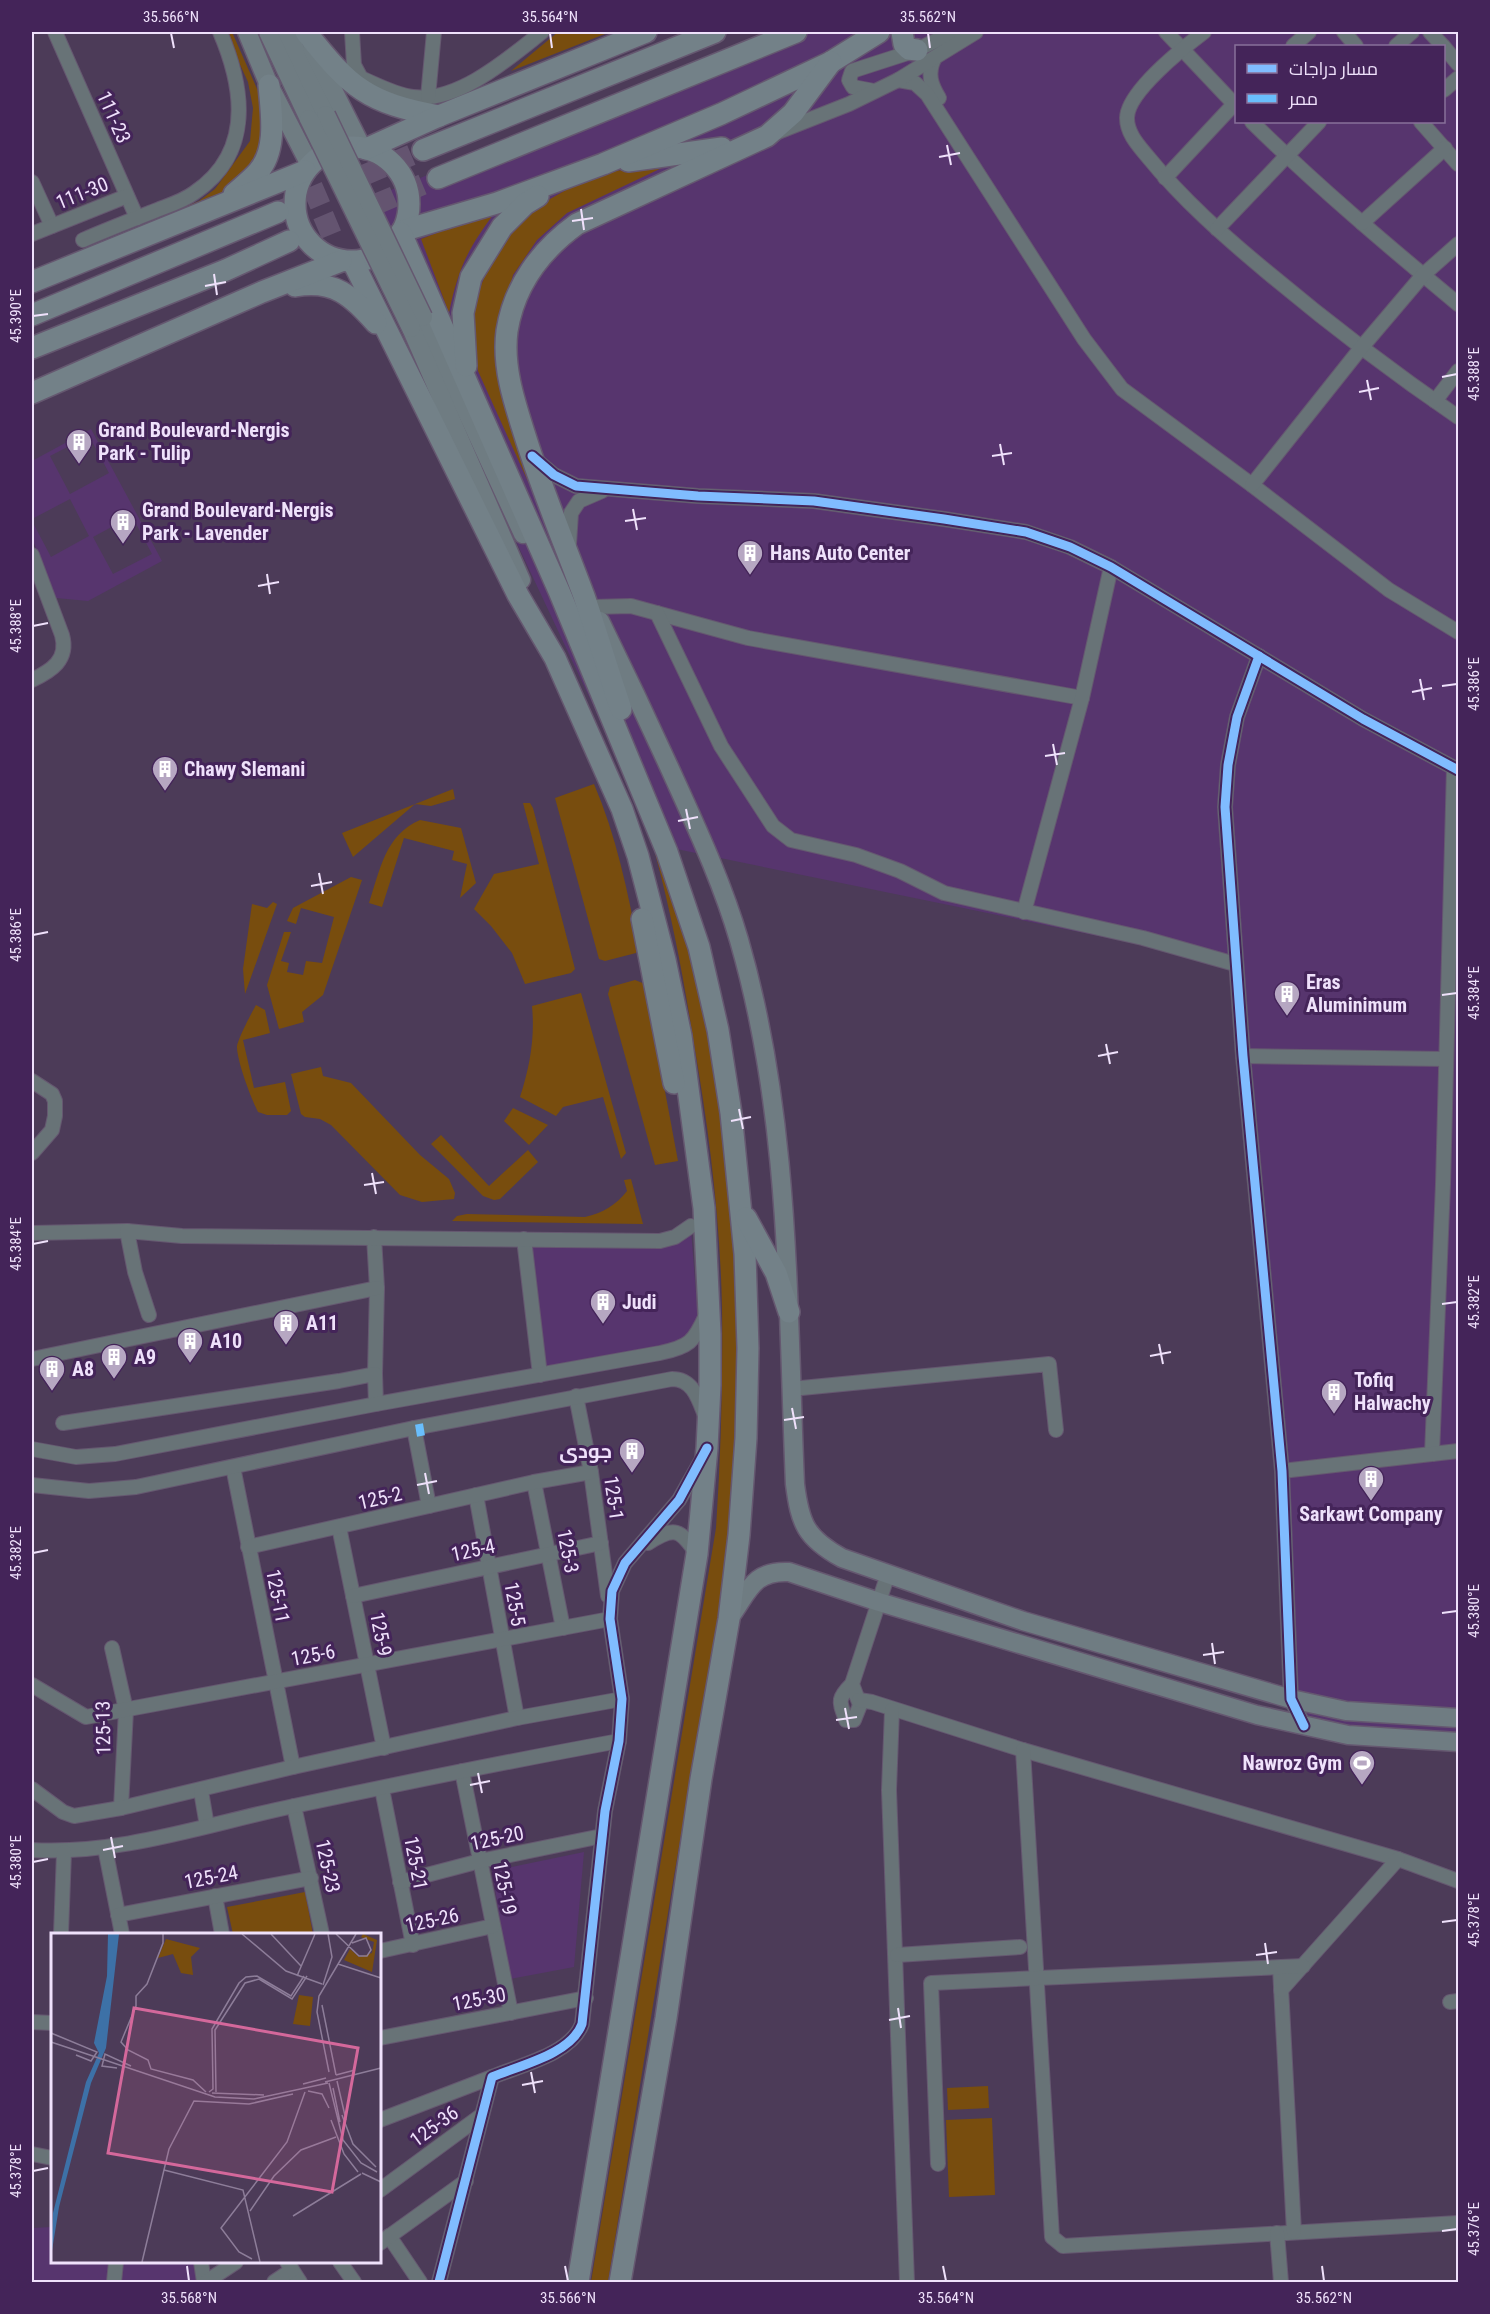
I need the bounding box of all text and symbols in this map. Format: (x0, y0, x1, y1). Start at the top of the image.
text: 35.566°N (143, 8, 199, 26)
text: 35.564°N (522, 8, 578, 26)
text: 35.562°N (900, 8, 956, 26)
legend (1235, 45, 1445, 123)
text: مسار دراجات (1289, 58, 1378, 80)
street label: 111-23 (92, 87, 136, 147)
text: ممر (1288, 88, 1318, 110)
street label: 111-30 (52, 172, 112, 214)
text: 45.390°E (7, 289, 25, 343)
text: 45.388°E (1465, 347, 1483, 401)
place label: Grand Boulevard-Nergis Park - Tulip (98, 418, 290, 465)
building icon: Grand Boulevard-Nergis Park - Tulip (64, 427, 94, 465)
place label: Grand Boulevard-Nergis Park - Lavender (142, 498, 334, 545)
building icon: Grand Boulevard-Nergis Park - Lavender (108, 507, 138, 545)
building icon: Hans Auto Center (735, 538, 765, 576)
place label: Hans Auto Center (770, 541, 911, 565)
text: 45.388°E (7, 599, 25, 653)
text: 45.386°E (1465, 657, 1483, 711)
building icon: Chawy Slemani (150, 754, 180, 792)
place label: Chawy Slemani (184, 757, 305, 781)
text: 45.386°E (7, 908, 25, 962)
text: 45.384°E (1465, 966, 1483, 1020)
place label: Eras Aluminimum (1306, 970, 1407, 1017)
building icon: Eras Aluminimum (1272, 979, 1302, 1017)
text: 45.384°E (7, 1217, 25, 1271)
text: 45.382°E (1465, 1275, 1483, 1329)
building icon: Judi (588, 1287, 618, 1325)
place label: Judi (622, 1290, 657, 1314)
building icon: A11 (271, 1308, 301, 1346)
place label: A11 (306, 1311, 338, 1335)
building icon: A10 (175, 1326, 205, 1364)
place label: A10 (210, 1329, 242, 1353)
building icon: A9 (99, 1342, 129, 1380)
place label: A9 (134, 1345, 156, 1369)
building icon: A8 (37, 1354, 67, 1392)
place label: A8 (72, 1357, 94, 1381)
place label: Tofiq Halwachy (1354, 1368, 1431, 1415)
building icon: Tofiq Halwachy (1319, 1377, 1349, 1415)
building icon: جودی (617, 1436, 647, 1474)
place label: جودی (559, 1439, 612, 1463)
building icon: Sarkawt Company (1356, 1464, 1386, 1502)
street label: 125-1 (599, 1474, 629, 1522)
street label: 125-2 (356, 1481, 404, 1515)
place label: Sarkawt Company (1299, 1502, 1443, 1526)
text: 45.382°E (7, 1526, 25, 1580)
street label: 125-3 (552, 1527, 584, 1575)
street label: 125-4 (449, 1534, 497, 1566)
street label: 125-11 (261, 1567, 295, 1625)
street label: 125-5 (499, 1580, 531, 1628)
text: 45.380°E (1465, 1584, 1483, 1638)
street label: 125-9 (365, 1610, 397, 1658)
street label: 125-6 (289, 1639, 337, 1671)
street label: 125-13 (91, 1701, 115, 1755)
sports icon: Nawroz Gym (1347, 1748, 1377, 1786)
place label: Nawroz Gym (1242, 1751, 1342, 1775)
street label: 125-20 (468, 1821, 526, 1855)
street label: 125-21 (399, 1834, 433, 1892)
text: 45.380°E (7, 1835, 25, 1889)
street label: 125-23 (311, 1837, 345, 1895)
street label: 125-19 (488, 1859, 522, 1917)
street label: 125-24 (182, 1860, 240, 1894)
text: 45.378°E (1465, 1893, 1483, 1947)
street label: 125-26 (403, 1903, 461, 1937)
inset map (51, 1933, 381, 2263)
street label: 125-30 (450, 1982, 508, 2016)
street label: 125-36 (405, 2100, 463, 2152)
text: 45.378°E (7, 2144, 25, 2198)
text: 45.376°E (1465, 2202, 1483, 2256)
text: 35.568°N (161, 2289, 217, 2307)
text: 35.566°N (540, 2289, 596, 2307)
text: 35.564°N (918, 2289, 974, 2307)
text: 35.562°N (1296, 2289, 1352, 2307)

